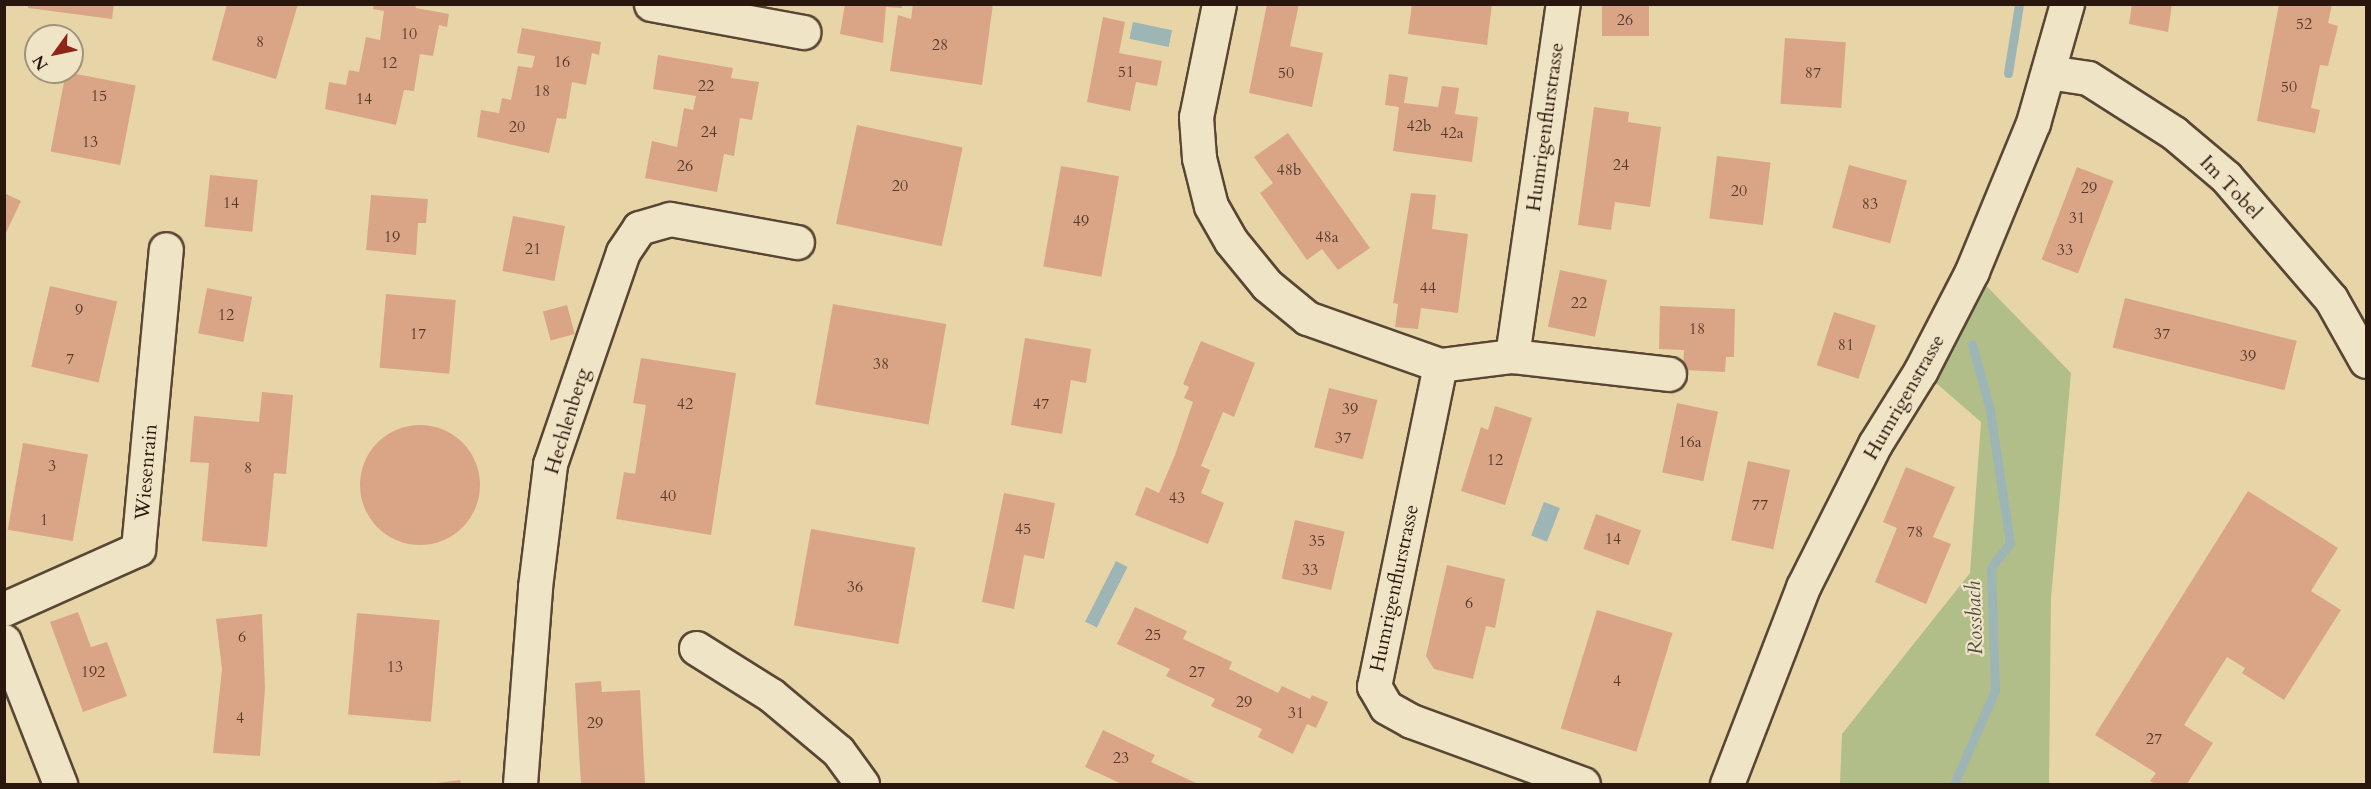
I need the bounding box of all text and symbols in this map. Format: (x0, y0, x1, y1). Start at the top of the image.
house number: 26 (1617, 10, 1633, 30)
house number: 52 (2296, 14, 2312, 34)
north arrow (24, 24, 84, 84)
house number: 10 (401, 24, 417, 44)
house number: 8 (256, 32, 264, 52)
house number: 28 (932, 35, 948, 55)
street label: Humrigenflurstrasse (1521, 41, 1569, 213)
text: N (28, 51, 54, 75)
house number: 16 (554, 52, 570, 72)
house number: 12 (381, 53, 397, 73)
house number: 51 (1118, 62, 1134, 82)
house number: 50 (1278, 63, 1294, 83)
house number: 87 (1805, 63, 1821, 83)
house number: 22 (698, 76, 714, 96)
house number: 50 (2281, 77, 2297, 97)
house number: 18 (534, 81, 550, 101)
house number: 15 (91, 86, 107, 106)
house number: 14 (356, 89, 372, 109)
house number: 42b (1407, 116, 1431, 136)
house number: 20 (509, 117, 525, 137)
house number: 24 (701, 122, 717, 142)
house number: 42a (1440, 123, 1464, 143)
house number: 13 (82, 132, 98, 152)
street label: Im Tobel (2195, 150, 2267, 224)
house number: 24 (1613, 155, 1629, 175)
house number: 26 (677, 156, 693, 176)
house number: 48b (1277, 160, 1301, 180)
house number: 20 (892, 176, 908, 196)
house number: 29 (2081, 178, 2097, 198)
house number: 20 (1731, 181, 1747, 201)
house number: 14 (223, 193, 239, 213)
house number: 83 (1862, 194, 1878, 214)
house number: 31 (2069, 208, 2085, 228)
house number: 49 (1073, 211, 1089, 231)
house number: 19 (384, 227, 400, 247)
house number: 48a (1315, 227, 1339, 247)
house number: 21 (525, 239, 541, 259)
house number: 33 (2057, 240, 2073, 260)
house number: 44 (1420, 278, 1436, 298)
house number: 22 (1571, 293, 1587, 313)
house number: 9 (75, 300, 83, 320)
house number: 12 (218, 305, 234, 325)
house number: 18 (1689, 319, 1705, 339)
house number: 17 (410, 324, 426, 344)
house number: 37 (2154, 324, 2170, 344)
street label: Humrigenstrasse (1858, 330, 1950, 464)
house number: 81 (1838, 335, 1854, 355)
house number: 39 (2240, 346, 2256, 366)
house number: 7 (66, 349, 74, 369)
house number: 38 (873, 354, 889, 374)
street label: Hechlenberg (539, 365, 595, 477)
house number: 42 (677, 394, 693, 414)
house number: 47 (1033, 394, 1049, 414)
house number: 39 (1342, 399, 1358, 419)
street label: Wiesenrain (130, 423, 162, 521)
house number: 37 (1335, 428, 1351, 448)
house number: 16a (1678, 432, 1702, 452)
house number: 12 (1487, 450, 1503, 470)
house number: 3 (48, 456, 56, 476)
house number: 8 (244, 458, 252, 478)
house number: 40 (660, 486, 676, 506)
house number: 43 (1169, 488, 1185, 508)
house number: 77 (1752, 495, 1768, 515)
street label: Humrigenflurstrasse (1365, 502, 1423, 674)
house number: 1 (40, 510, 48, 530)
house number: 45 (1015, 519, 1031, 539)
house number: 78 (1907, 522, 1923, 542)
house number: 14 (1605, 529, 1621, 549)
house number: 35 (1309, 531, 1325, 551)
house number: 33 (1302, 560, 1318, 580)
house number: 36 (847, 577, 863, 597)
water label: Rossbach (1961, 581, 1989, 655)
house number: 6 (1465, 593, 1473, 613)
house number: 25 (1145, 625, 1161, 645)
house number: 6 (238, 627, 246, 647)
house number: 13 (387, 657, 403, 677)
house number: 192 (81, 662, 105, 682)
house number: 27 (1189, 662, 1205, 682)
house number: 4 (1613, 671, 1621, 691)
house number: 29 (1236, 692, 1252, 712)
house number: 31 (1288, 703, 1304, 723)
house number: 4 (236, 708, 244, 728)
house number: 29 (587, 713, 603, 733)
house number: 27 (2146, 729, 2162, 749)
house number: 23 (1113, 748, 1129, 768)

